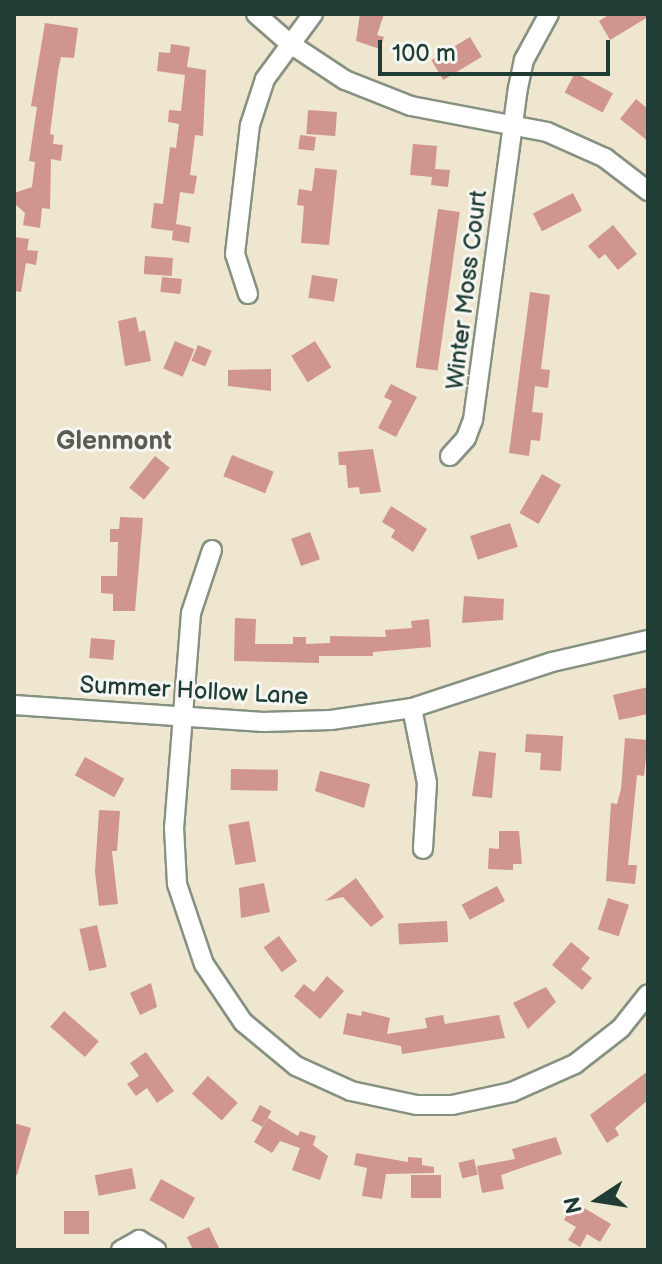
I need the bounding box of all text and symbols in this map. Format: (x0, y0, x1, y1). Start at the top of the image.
scale bar (382, 24, 614, 74)
text: 100 m (392, 39, 456, 68)
street label: Winter Moss Court (440, 189, 494, 391)
district label: Glenmont (56, 426, 172, 458)
street label: Summer Hollow Lane (79, 671, 309, 711)
north arrow (558, 1160, 638, 1240)
text: N (559, 1194, 589, 1216)

